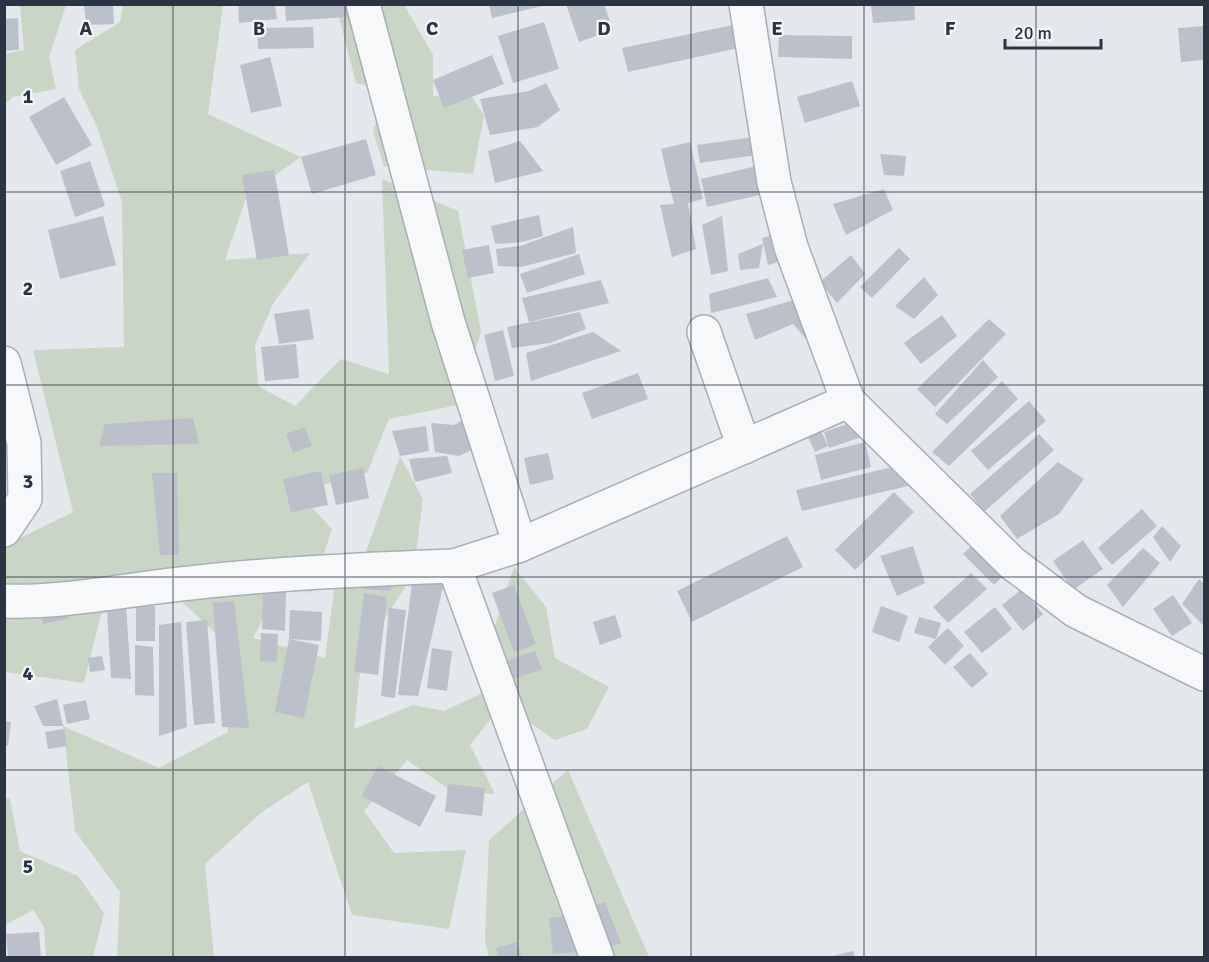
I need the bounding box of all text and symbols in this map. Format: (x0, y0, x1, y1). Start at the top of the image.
scale bar (1005, 12, 1101, 50)
text: A (80, 16, 93, 41)
text: B (253, 16, 265, 41)
text: C (426, 16, 438, 41)
text: D (597, 16, 611, 41)
text: E (771, 16, 783, 41)
text: F (945, 16, 956, 41)
text: 20 m (1014, 22, 1052, 44)
text: 1 (23, 84, 34, 109)
text: 2 (23, 276, 33, 301)
text: 3 (23, 469, 33, 494)
text: 4 (23, 661, 34, 686)
text: 5 (23, 854, 33, 879)

